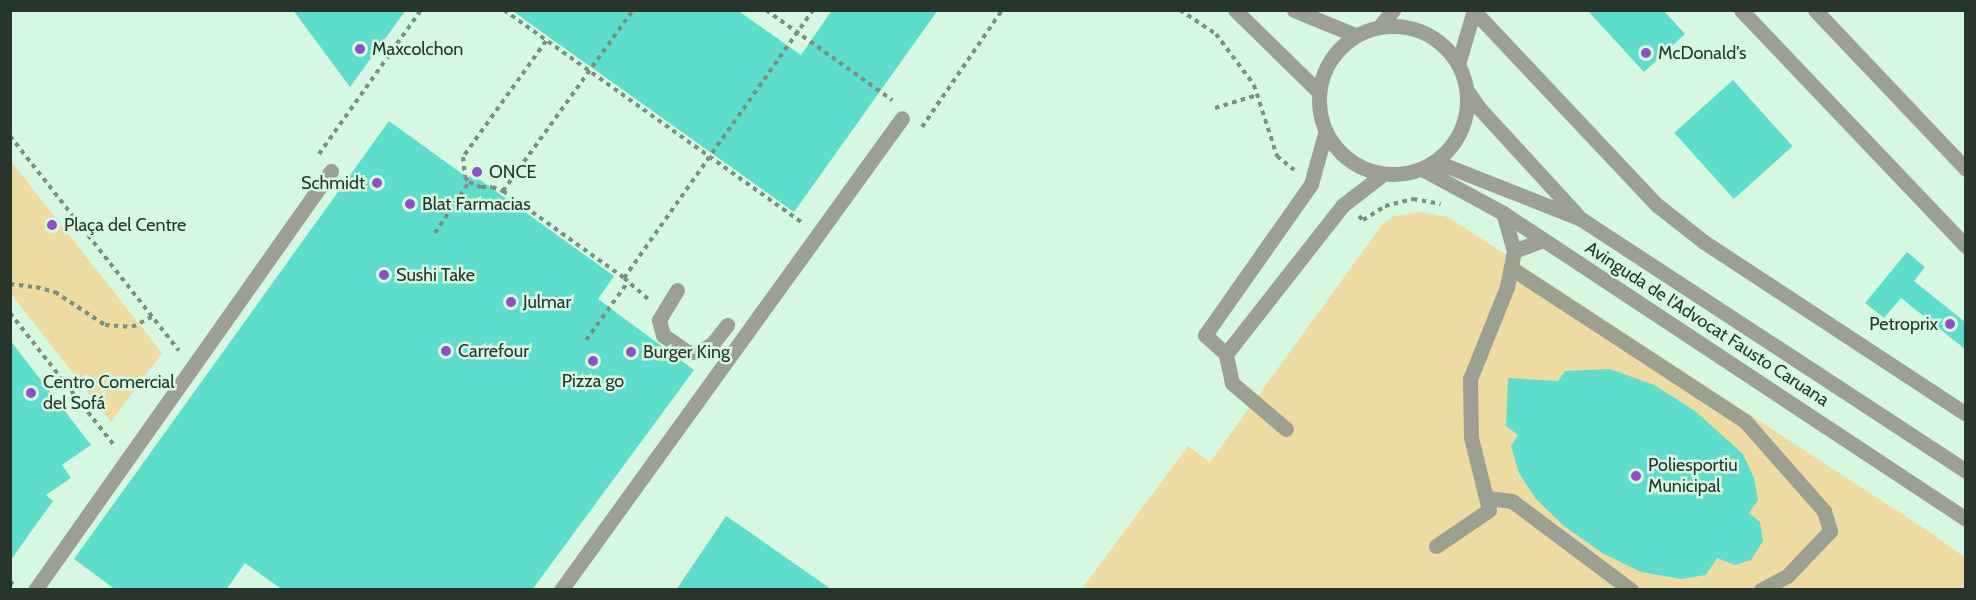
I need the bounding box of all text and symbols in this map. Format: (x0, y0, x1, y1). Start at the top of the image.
place label: Maxcolchon (372, 38, 463, 60)
marker: Maxcolchon (353, 42, 367, 56)
place label: McDonald's (1658, 42, 1746, 64)
marker: McDonald's (1639, 46, 1653, 60)
place label: ONCE (489, 161, 537, 183)
marker: ONCE (470, 165, 484, 179)
place label: Schmidt (301, 172, 365, 194)
marker: Schmidt (370, 176, 384, 190)
place label: Blat Farmacias (422, 193, 531, 215)
marker: Blat Farmacias (403, 197, 417, 211)
place label: Plaça del Centre (64, 214, 186, 236)
marker: Plaça del Centre (45, 218, 59, 232)
street label: Avinguda de l'Advocat Fausto Caruana (1581, 237, 1833, 411)
place label: Sushi Take (396, 264, 475, 286)
marker: Sushi Take (377, 268, 391, 282)
place label: Julmar (523, 291, 571, 313)
marker: Julmar (504, 295, 518, 309)
place label: Petroprix (1869, 313, 1938, 335)
marker: Petroprix (1943, 317, 1957, 331)
place label: Carrefour (458, 340, 529, 362)
place label: Burger King (643, 341, 730, 363)
marker: Carrefour (439, 344, 453, 358)
marker: Burger King (624, 345, 638, 359)
marker: Pizza go (586, 354, 600, 368)
place label: Pizza go (562, 370, 624, 392)
place label: Centro Comercial del Sofá (43, 372, 175, 415)
marker: Centro Comercial del Sofá (24, 386, 38, 400)
place label: Poliesportiu Municipal (1648, 455, 1738, 498)
marker: Poliesportiu Municipal (1629, 469, 1643, 483)

